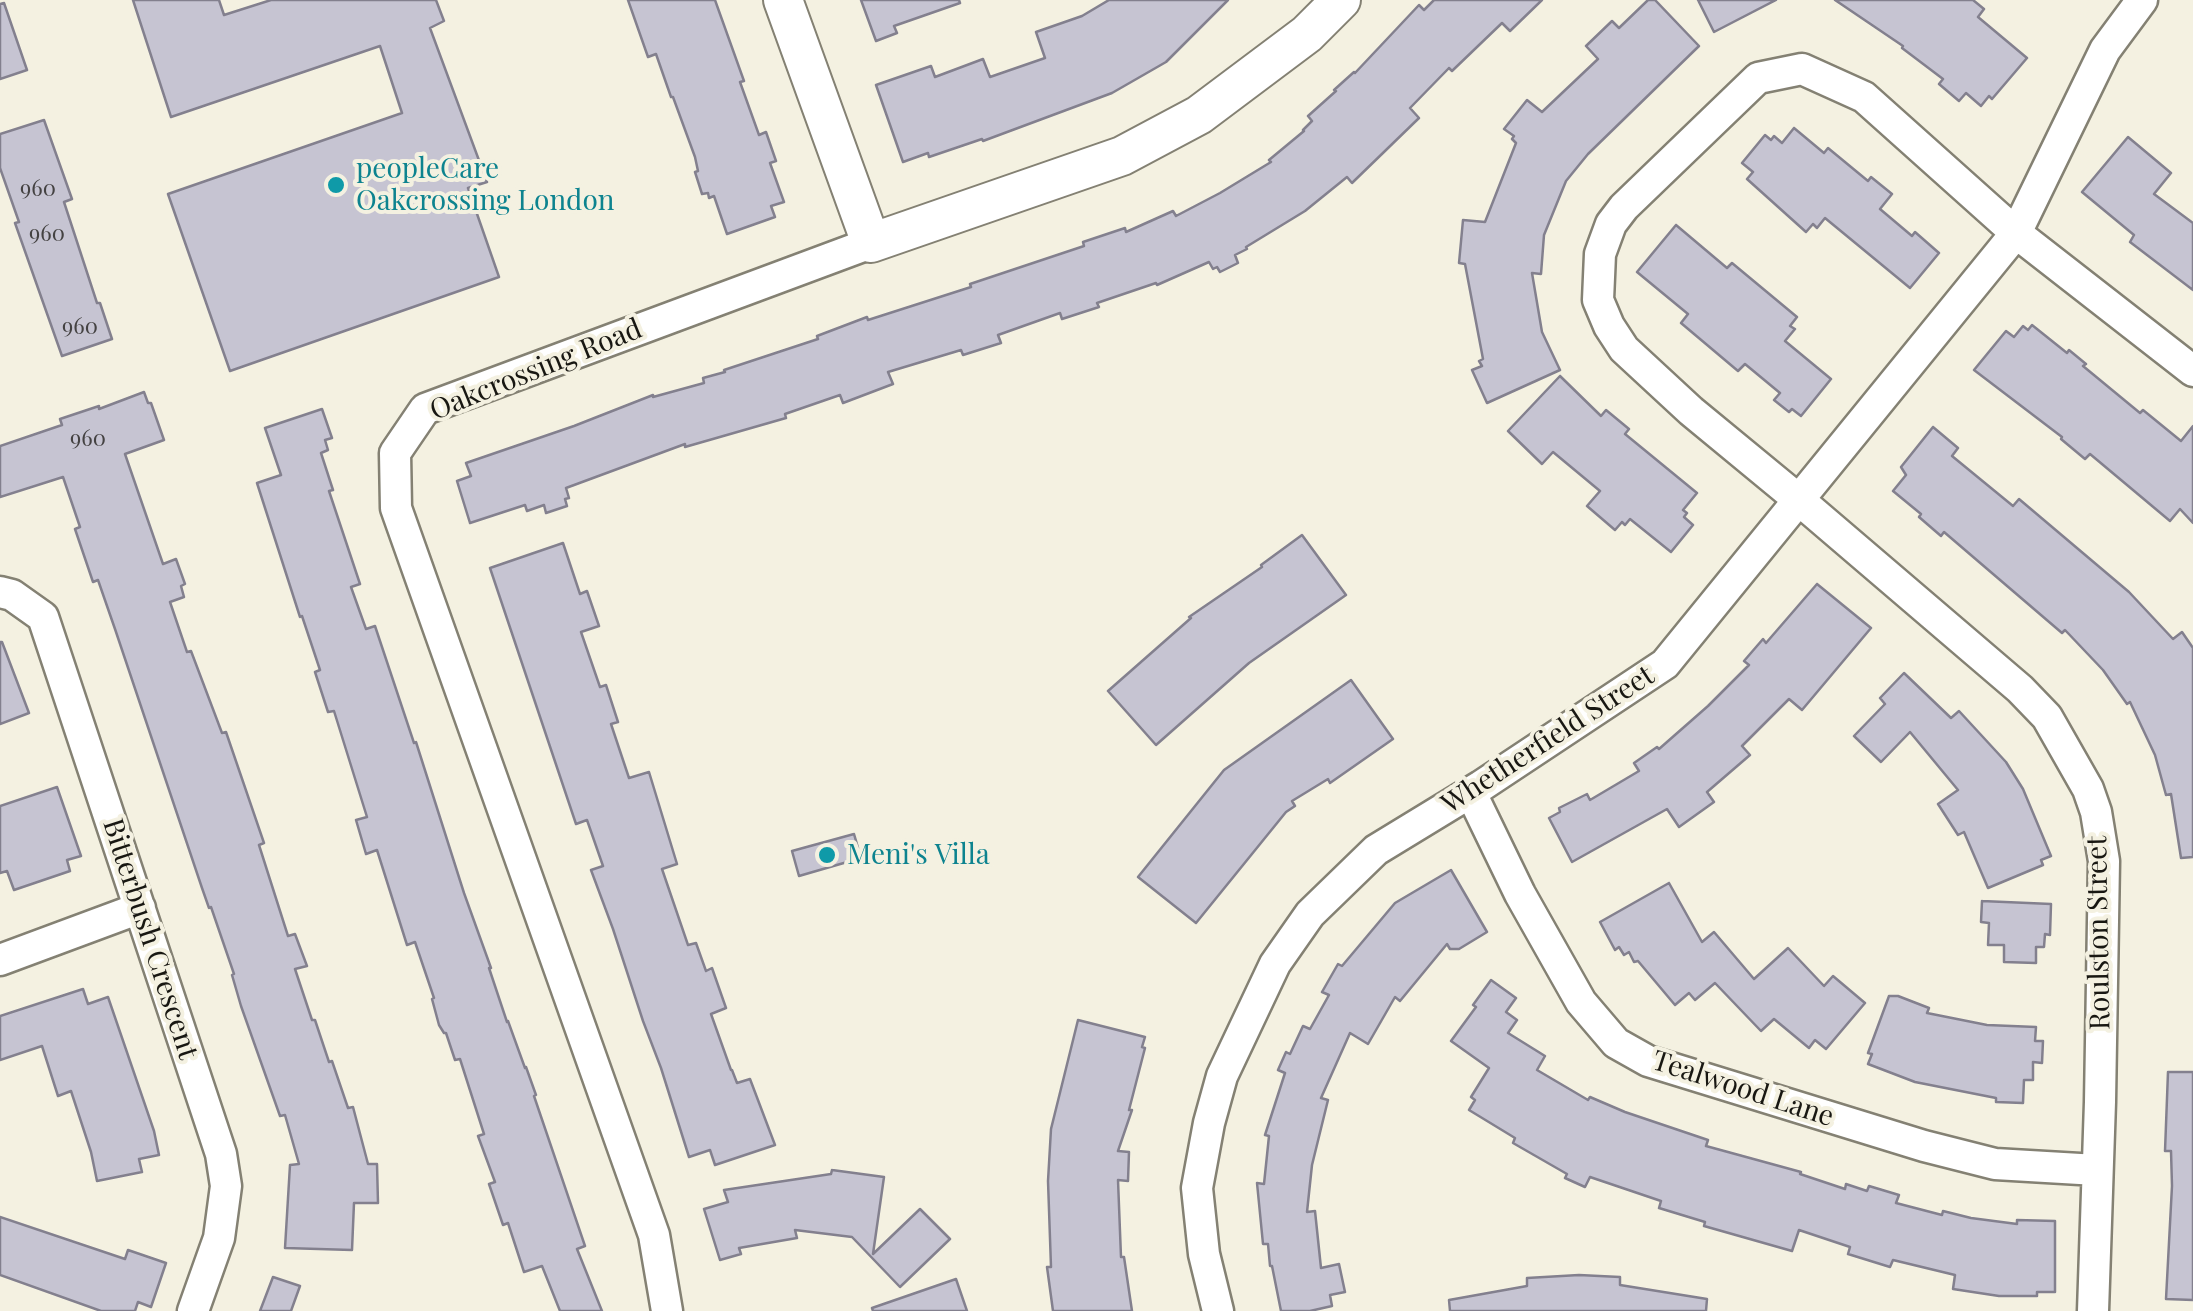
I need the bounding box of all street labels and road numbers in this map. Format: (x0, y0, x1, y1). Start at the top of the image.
street label: Oakcrossing Road (425, 312, 647, 428)
street label: Whetherfield Street (1436, 659, 1660, 821)
street label: Bitterbush Crescent (95, 815, 205, 1063)
street label: Roulston Street (2081, 836, 2117, 1030)
street label: Tealwood Lane (1648, 1044, 1838, 1134)

